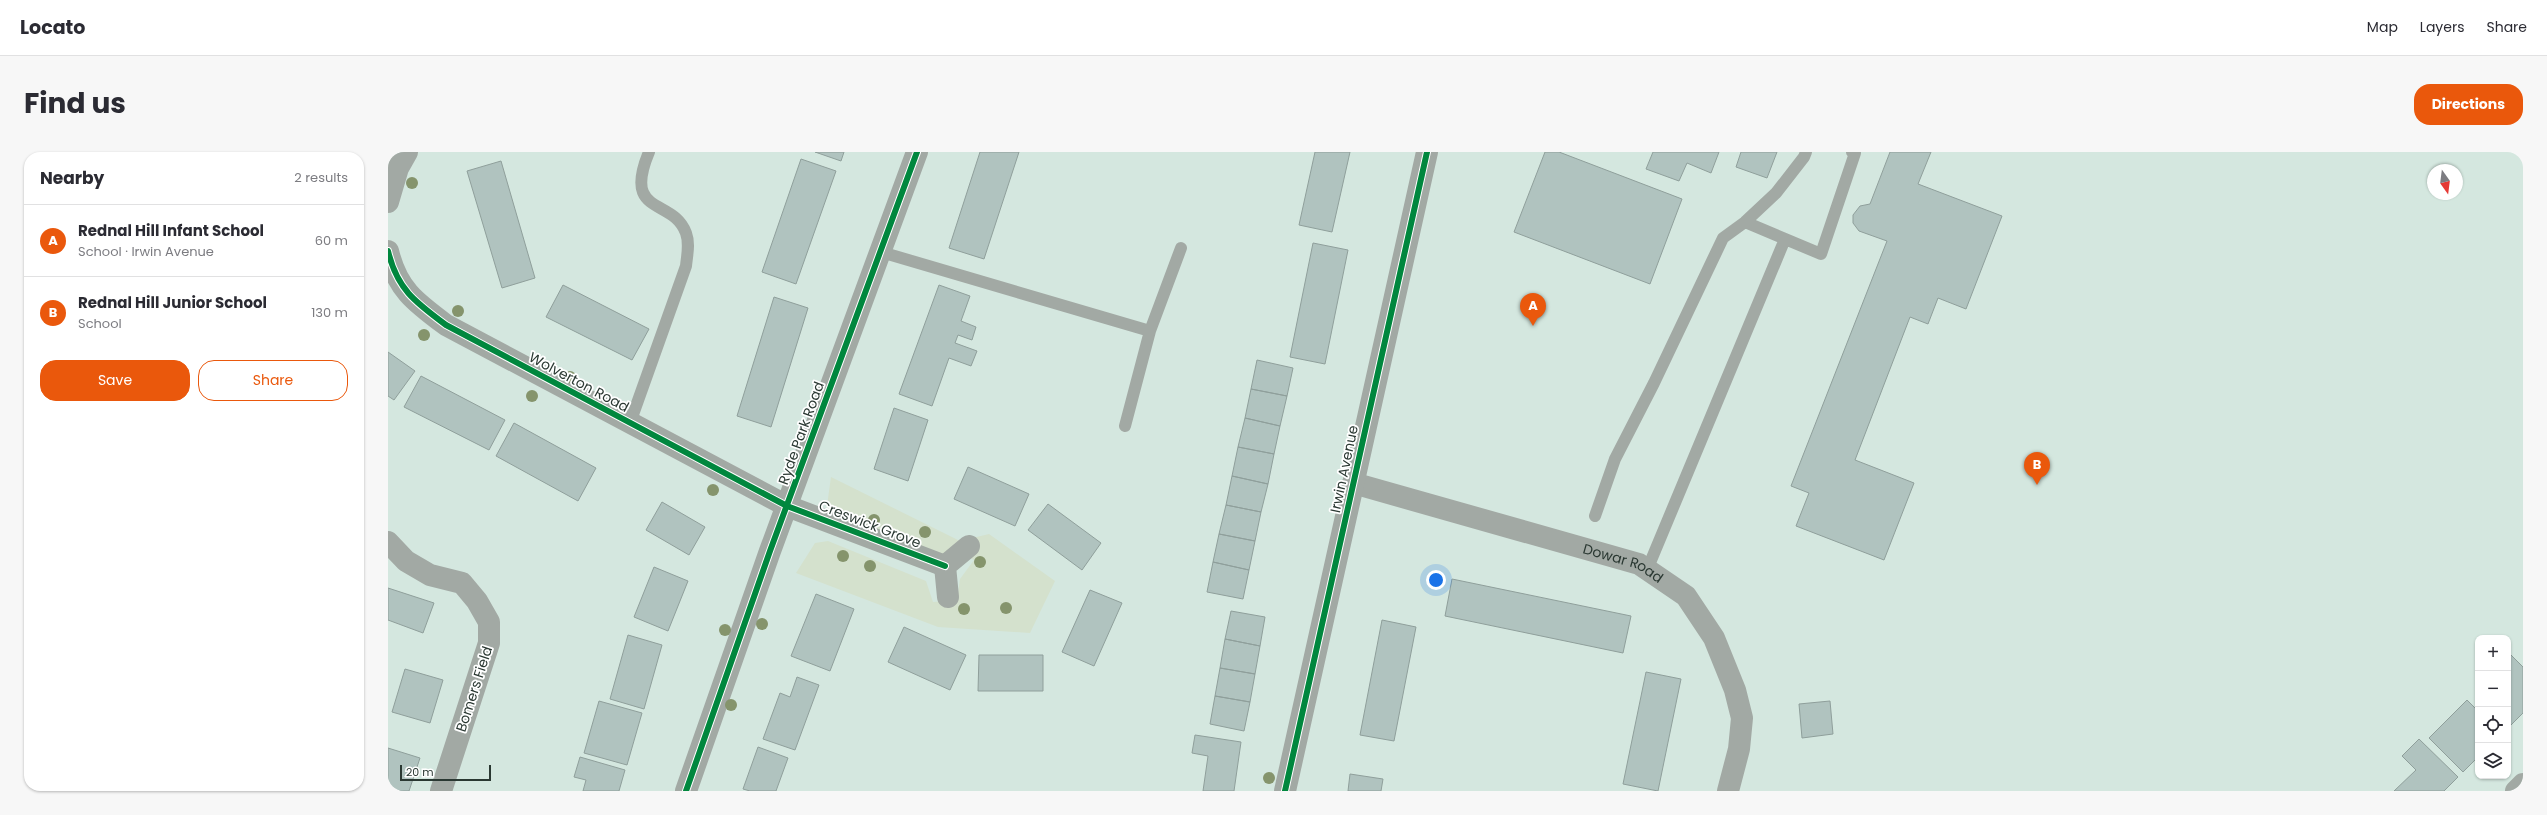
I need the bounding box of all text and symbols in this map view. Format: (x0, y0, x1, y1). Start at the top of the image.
text: Locato (20, 14, 85, 41)
text: Map (2367, 17, 2398, 37)
text: Layers (2420, 17, 2464, 37)
text: Share (2486, 17, 2527, 37)
text: Find us (24, 84, 126, 123)
button: Directions (2414, 84, 2523, 125)
north arrow (2427, 164, 2463, 200)
text: Nearby (40, 166, 104, 190)
text: 2 results (294, 168, 348, 187)
text: Rednal Hill Infant School (78, 220, 264, 241)
text: A (48, 231, 58, 250)
text: 60 m (315, 231, 348, 250)
text: School · Irwin Avenue (78, 242, 214, 261)
text: Rednal Hill Junior School (78, 292, 267, 313)
pin: A (1520, 293, 1546, 326)
text: B (49, 303, 57, 322)
text: 130 m (311, 303, 348, 322)
text: School (78, 314, 122, 333)
street label: Wolverton Road (525, 347, 633, 417)
button: Save (40, 360, 190, 401)
button: Share (198, 360, 348, 401)
street label: Ryde Park Road (773, 379, 829, 487)
street label: Irwin Avenue (1325, 423, 1363, 515)
pin: B (2024, 452, 2050, 485)
street label: Creswick Grove (816, 495, 924, 553)
street label: Dowar Road (1581, 539, 1667, 588)
your location (1426, 570, 1446, 590)
map controls (2475, 635, 2511, 779)
button: + (2475, 635, 2511, 671)
street label: Bomers Field (451, 644, 497, 734)
button: − (2475, 671, 2511, 707)
button: locate (2475, 707, 2511, 743)
button: layers (2475, 743, 2511, 779)
scale bar (400, 763, 491, 782)
text: 20 m (406, 764, 434, 780)

